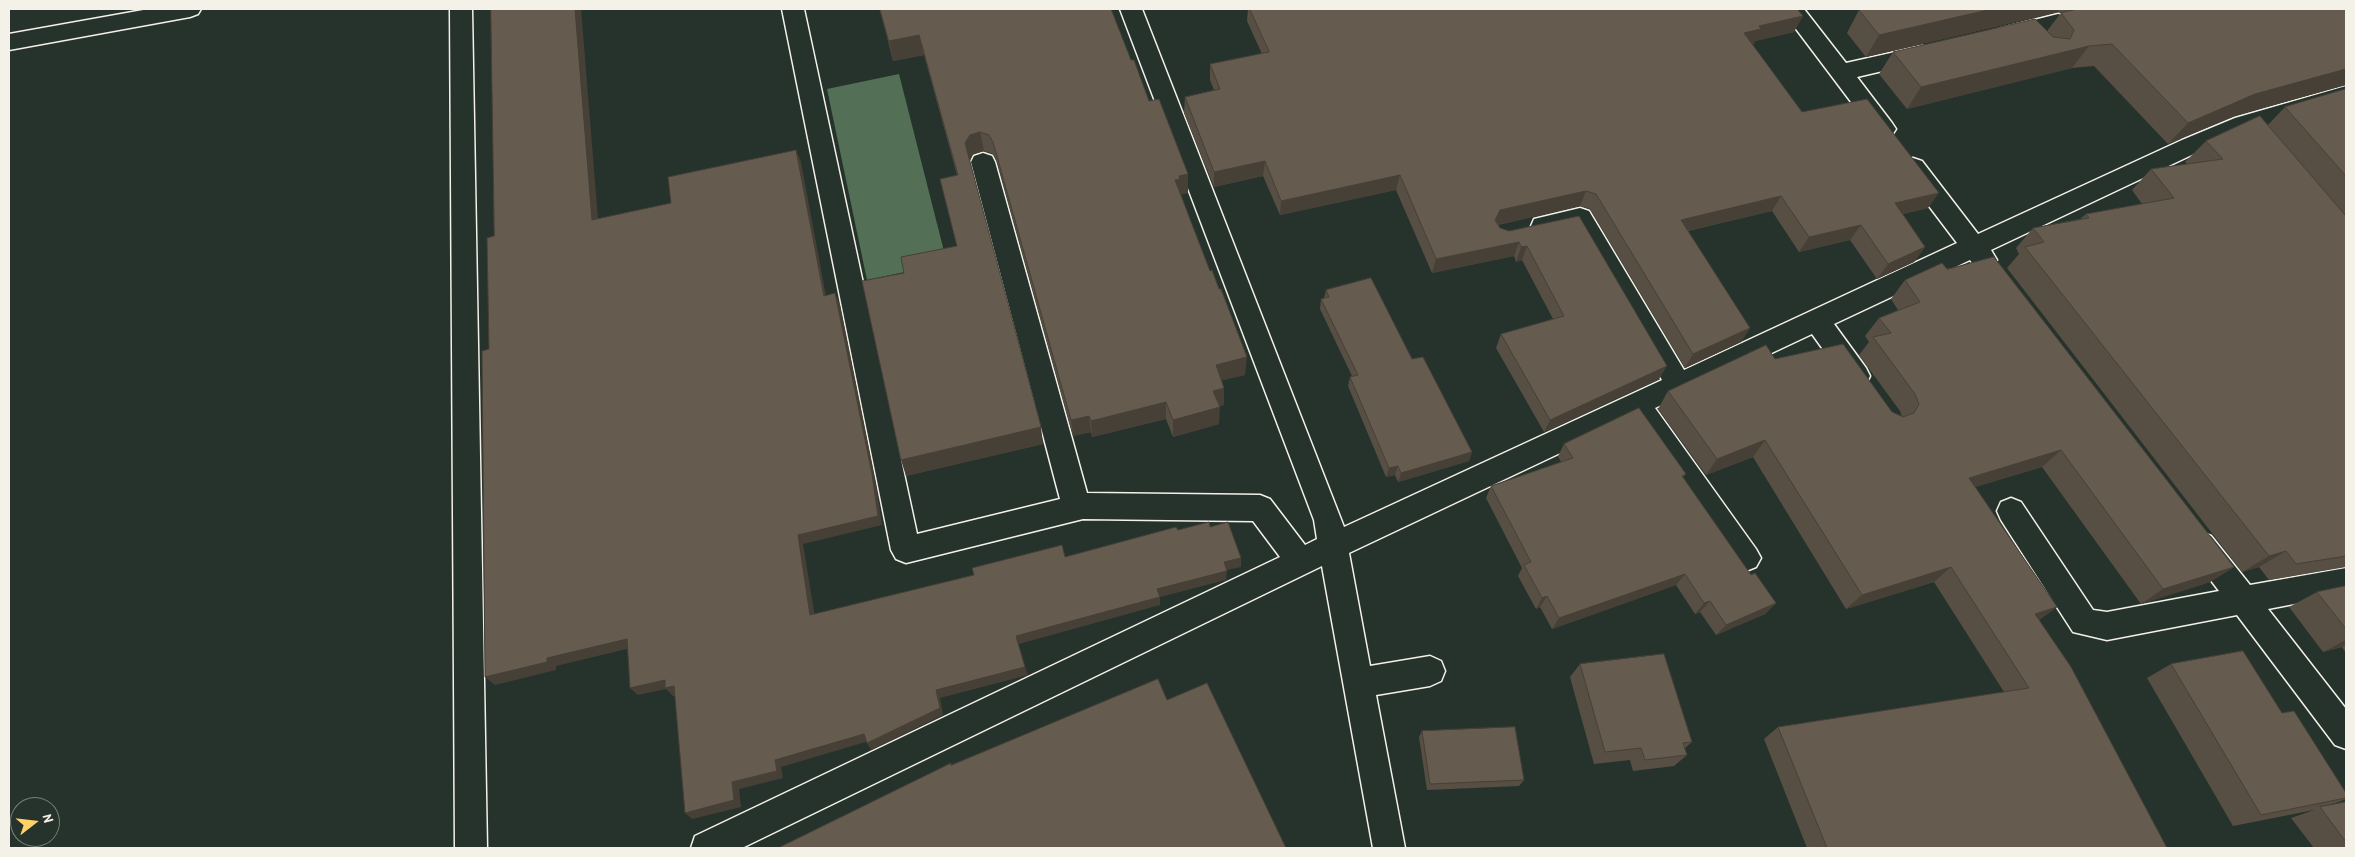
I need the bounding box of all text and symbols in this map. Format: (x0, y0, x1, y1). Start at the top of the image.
north arrow (10, 797, 60, 847)
text: N (39, 812, 59, 824)

